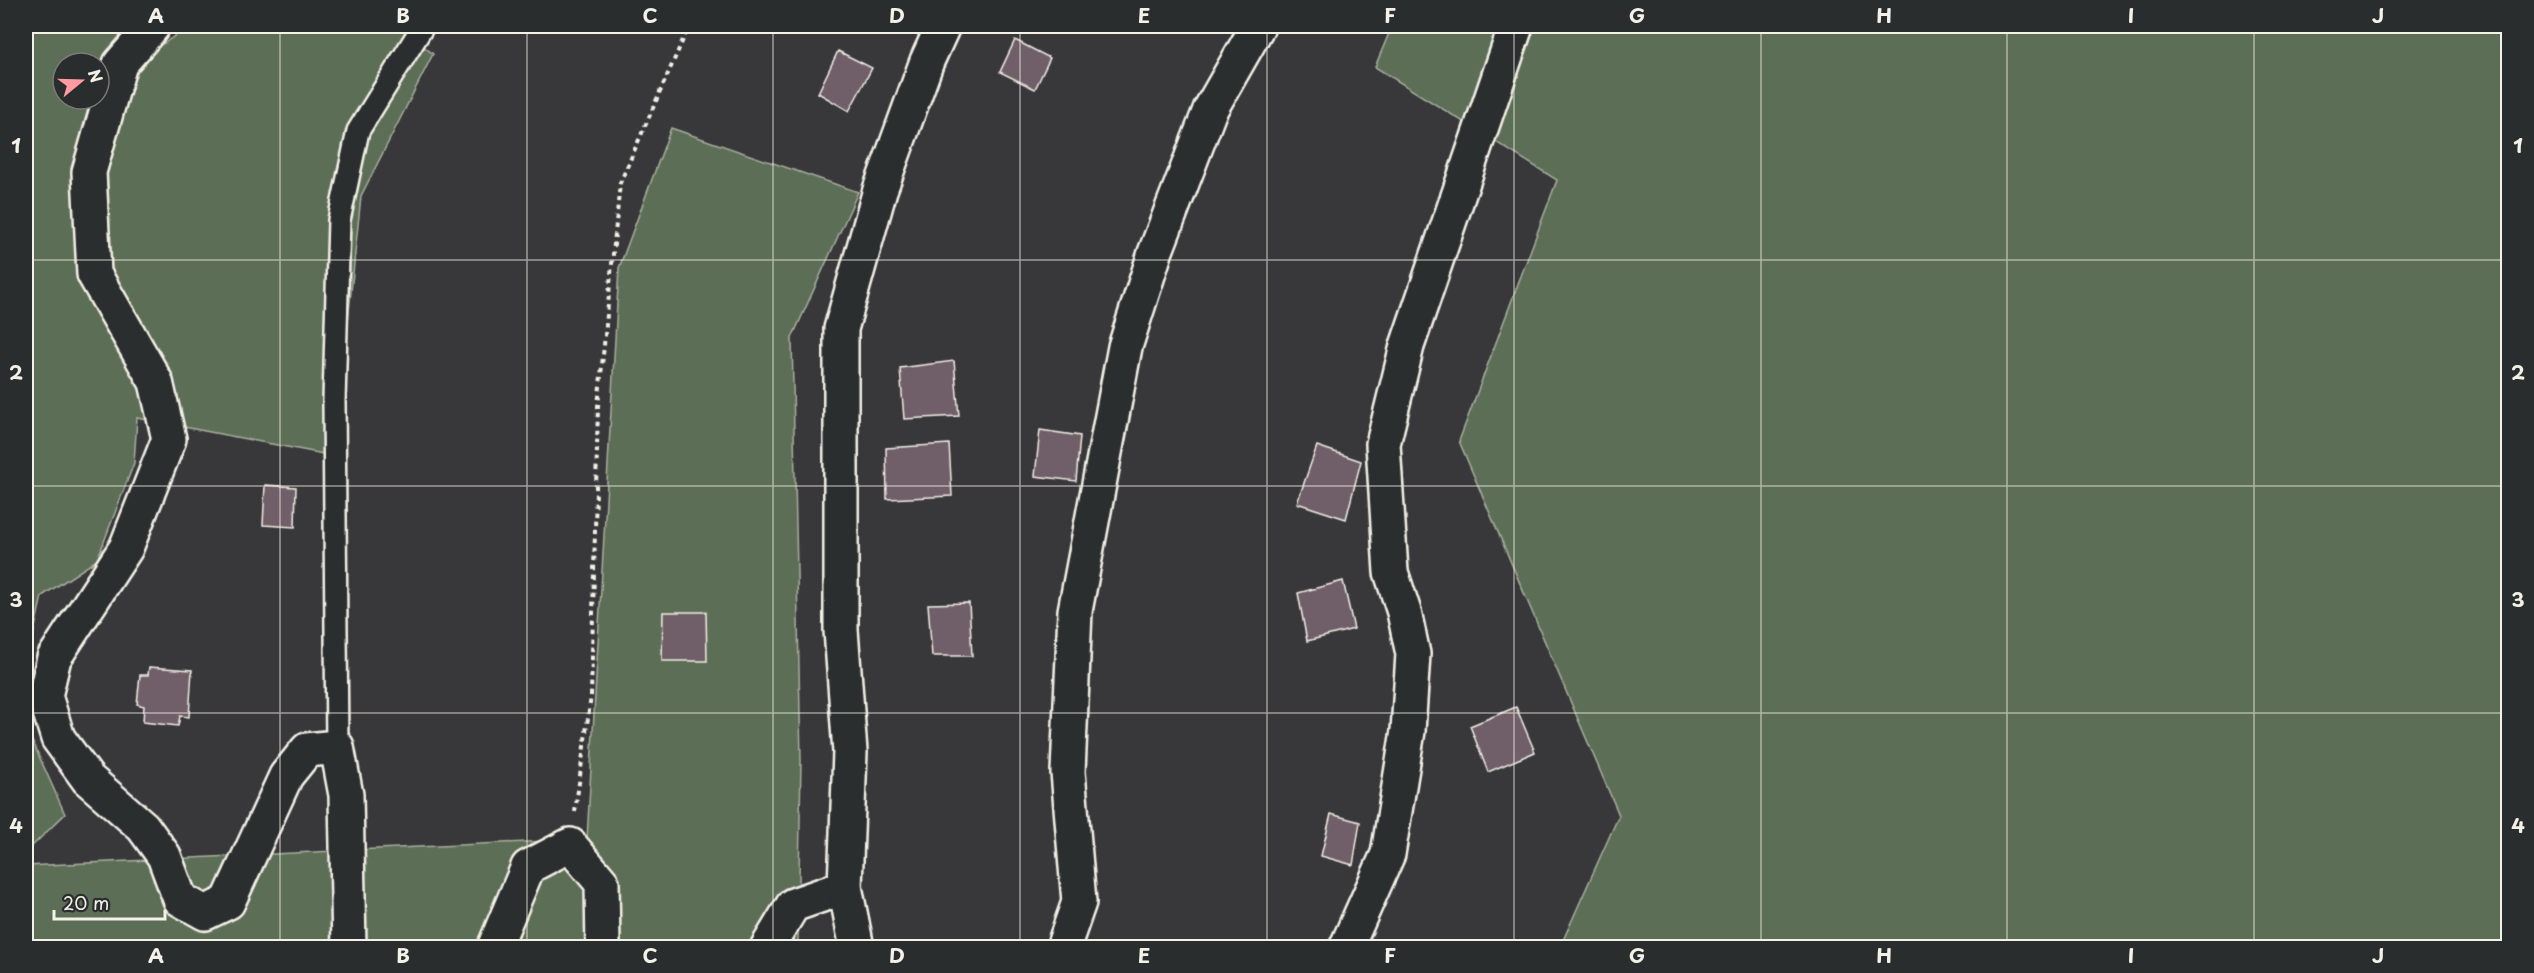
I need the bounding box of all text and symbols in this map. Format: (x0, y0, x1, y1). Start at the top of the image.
text: A (148, 0, 164, 30)
text: B (396, 0, 410, 30)
text: C (642, 0, 658, 30)
text: D (889, 0, 905, 30)
text: E (1138, 0, 1150, 30)
text: F (1384, 0, 1396, 30)
text: G (1629, 0, 1645, 30)
text: H (1876, 0, 1892, 30)
text: I (2128, 0, 2134, 30)
text: J (2372, 0, 2384, 30)
north arrow (51, 51, 111, 111)
text: N (83, 66, 110, 86)
text: 1 (11, 130, 21, 160)
text: 1 (2513, 130, 2523, 160)
text: 2 (9, 357, 23, 387)
text: 2 (2511, 357, 2525, 387)
text: 3 (9, 584, 23, 614)
text: 3 (2511, 584, 2525, 614)
text: 4 (9, 810, 23, 840)
text: 4 (2511, 810, 2525, 840)
scale bar (54, 883, 165, 921)
text: 20 m (63, 889, 109, 916)
text: A (148, 940, 164, 970)
text: B (396, 940, 410, 970)
text: C (642, 940, 658, 970)
text: D (889, 940, 905, 970)
text: E (1138, 940, 1150, 970)
text: F (1384, 940, 1396, 970)
text: G (1629, 940, 1645, 970)
text: H (1876, 940, 1892, 970)
text: I (2128, 940, 2134, 970)
text: J (2372, 940, 2384, 970)

